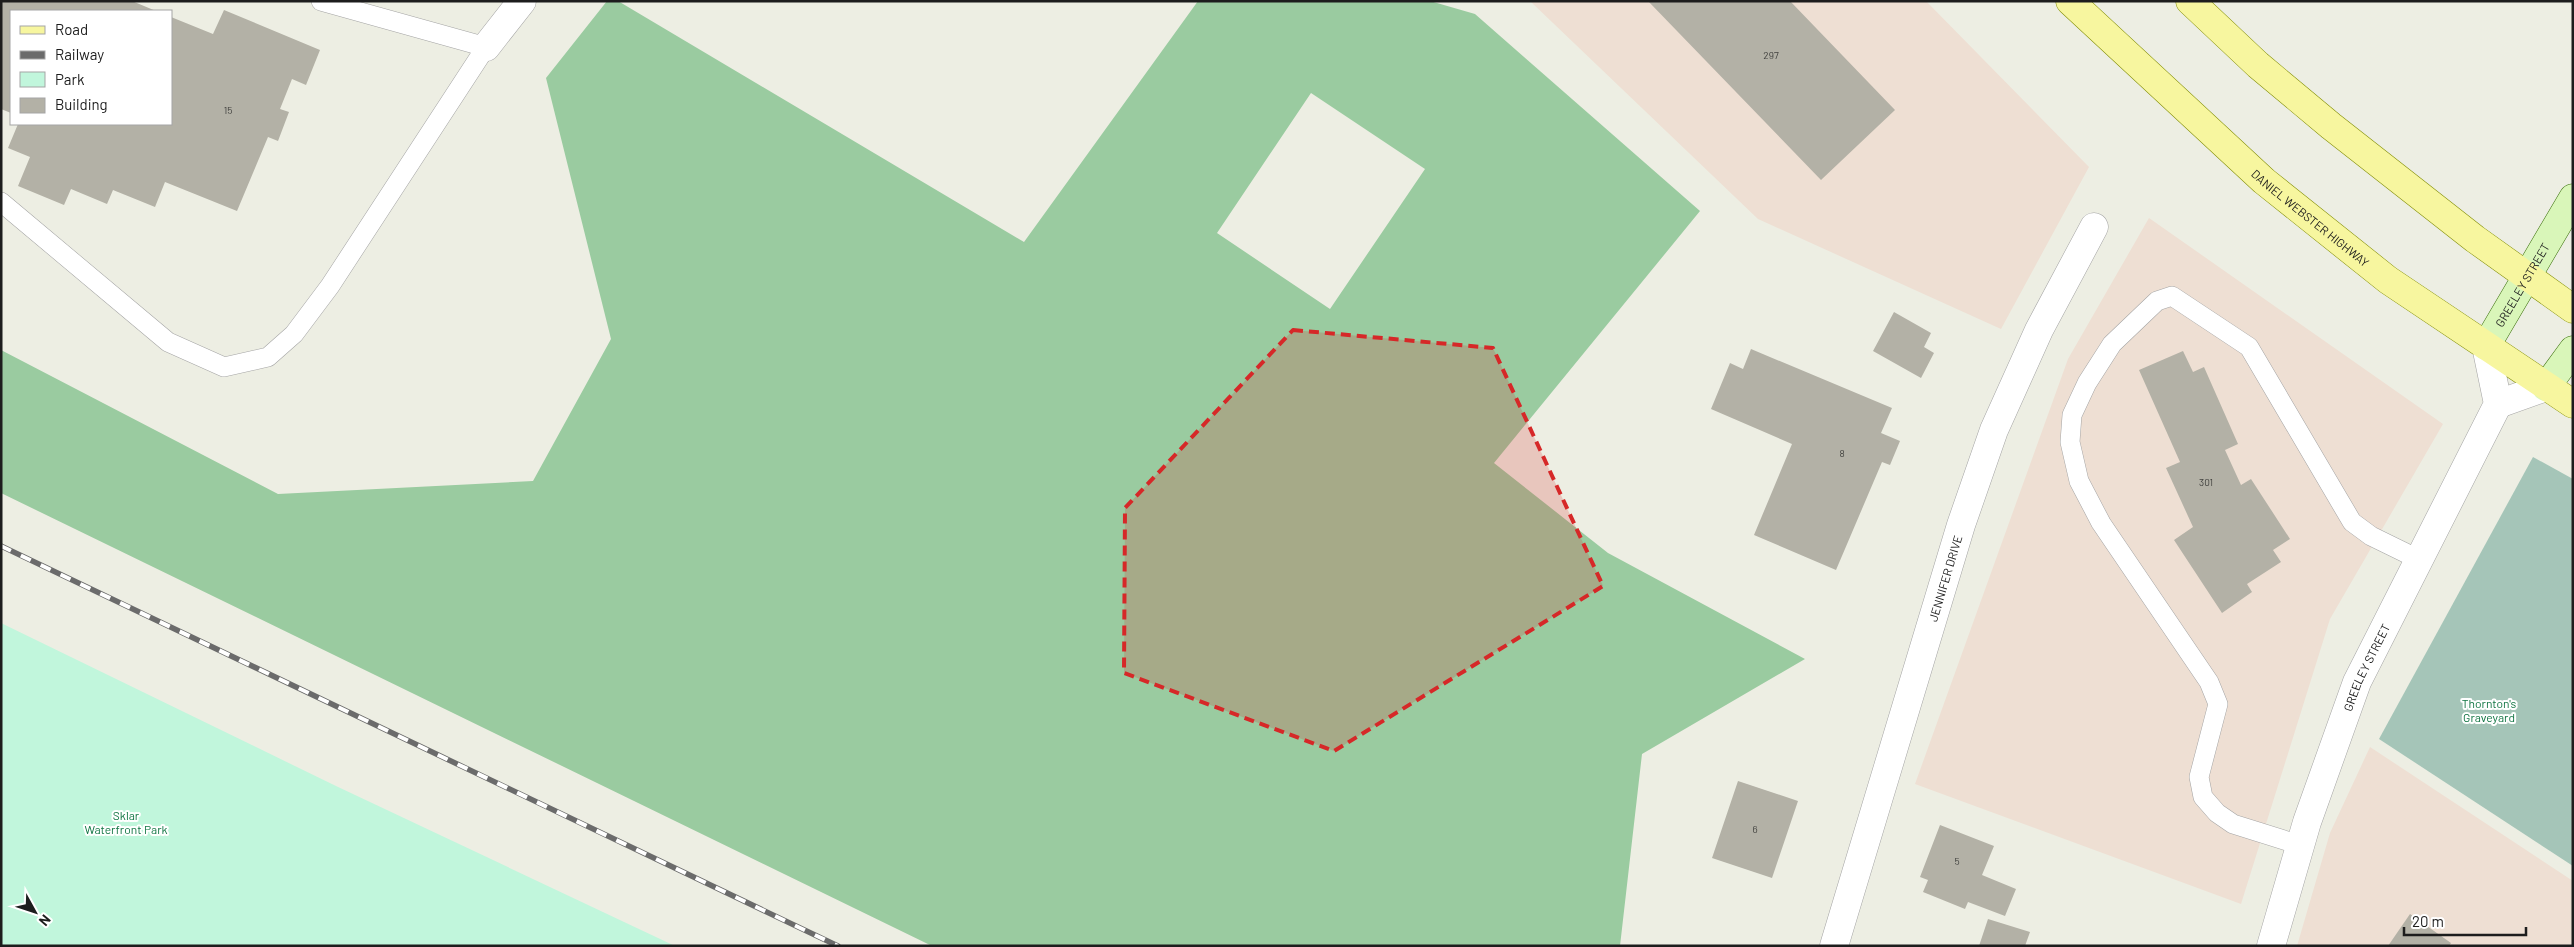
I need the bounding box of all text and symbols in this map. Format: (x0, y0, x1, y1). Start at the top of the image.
legend (10, 10, 172, 125)
text: Road (55, 20, 88, 38)
text: Railway (55, 45, 104, 63)
house number: 297 (1763, 49, 1779, 61)
text: Park (55, 70, 85, 88)
text: Building (55, 95, 108, 113)
house number: 15 (224, 104, 232, 116)
street label: DANIEL WEBSTER HIGHWAY (2249, 166, 2372, 269)
street label: GREELEY STREET (2492, 240, 2552, 329)
house number: 8 (1839, 447, 1845, 459)
house number: 301 (2199, 476, 2213, 488)
street label: JENNIFER DRIVE (1925, 534, 1965, 623)
street label: GREELEY STREET (2340, 621, 2393, 713)
park label: Thornton's Graveyard (2462, 696, 2516, 724)
park label: Sklar Waterfront Park (84, 808, 168, 836)
house number: 6 (1752, 823, 1758, 835)
house number: 5 (1954, 855, 1960, 867)
north arrow (10, 887, 60, 937)
scale bar (2404, 904, 2526, 936)
text: N (36, 912, 55, 930)
text: 20 m (2412, 912, 2444, 930)

